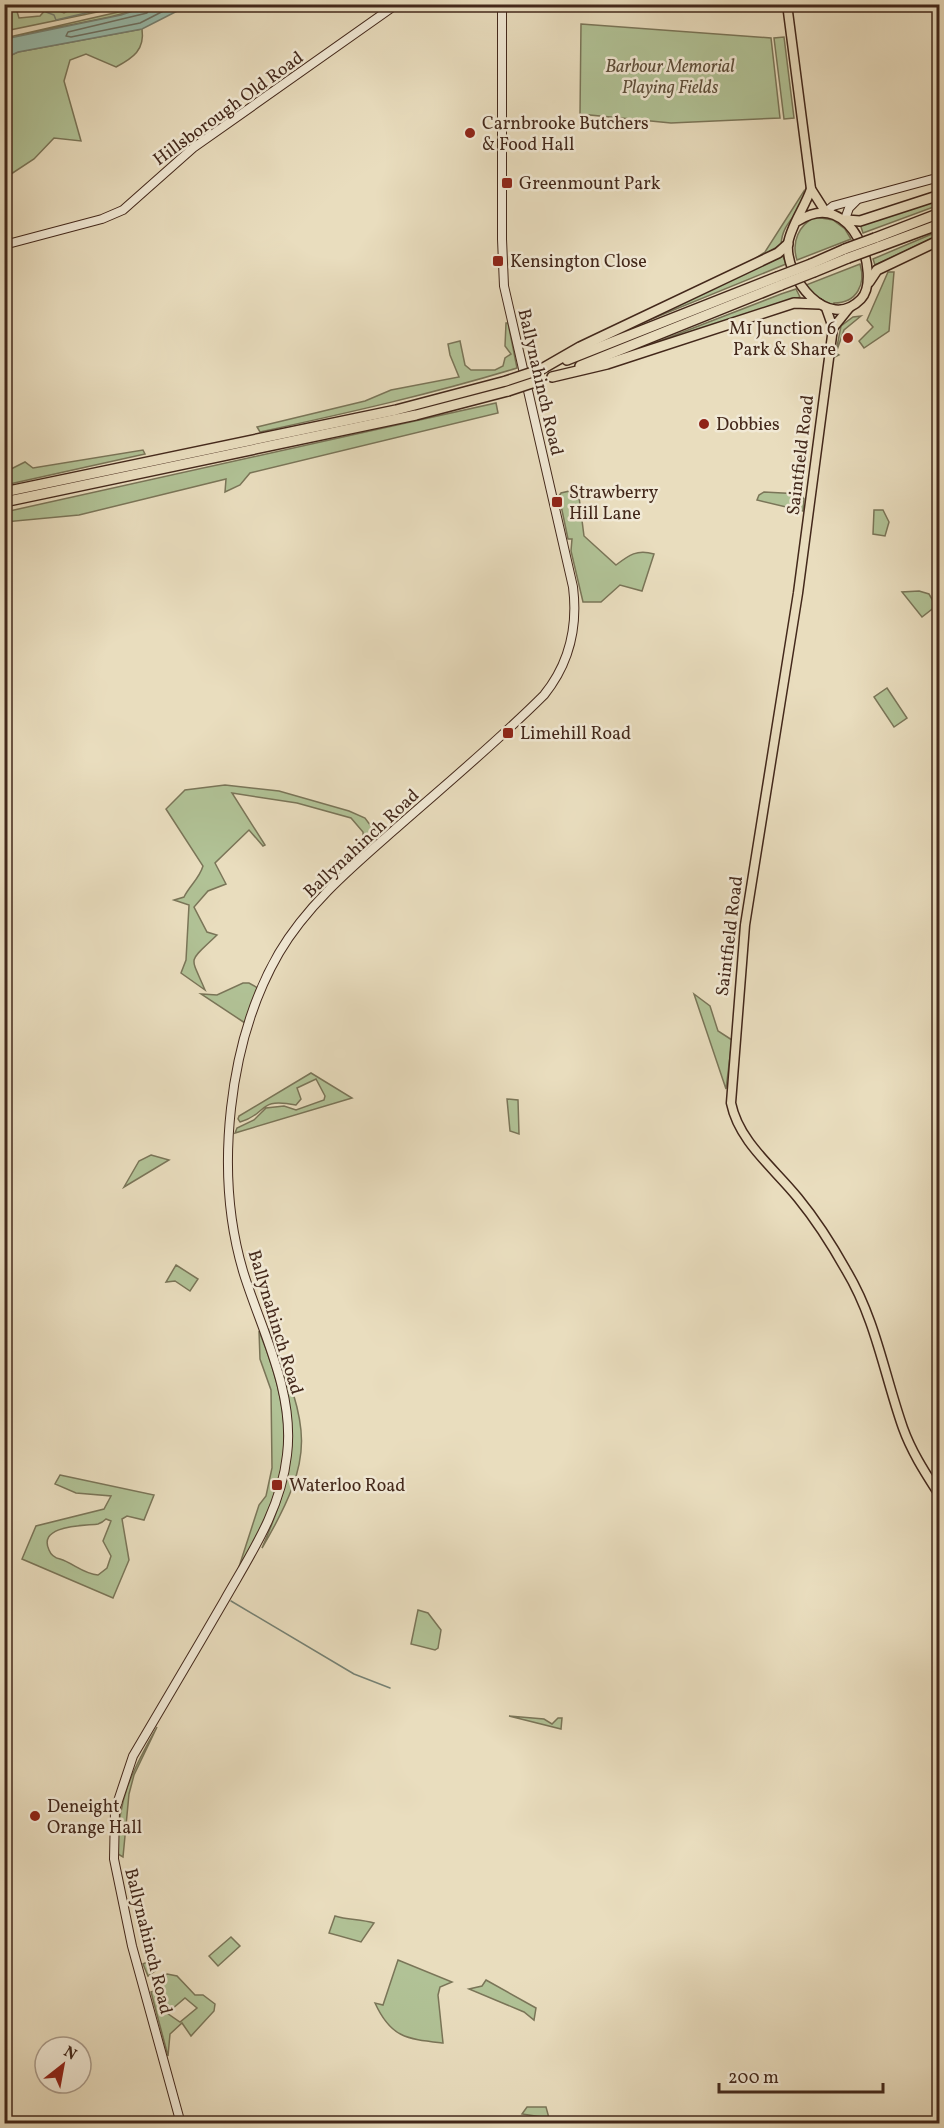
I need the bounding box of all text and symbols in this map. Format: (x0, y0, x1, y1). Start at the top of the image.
street label: Hillsborough Old Road (148, 46, 309, 172)
park label: Barbour Memorial Playing Fields (605, 55, 735, 101)
place label: Carnbrooke Butchers & Food Hall (482, 112, 649, 158)
marker: Carnbrooke Butchers & Food Hall (463, 126, 477, 140)
place label: Greenmount Park (519, 172, 661, 197)
marker: Greenmount Park (500, 176, 514, 190)
place label: Kensington Close (510, 250, 647, 275)
marker: Kensington Close (491, 254, 505, 268)
street label: Ballynahinch Road (511, 307, 569, 458)
place label: M1 Junction 6 Park & Share (729, 317, 836, 363)
marker: M1 Junction 6 Park & Share (841, 331, 855, 345)
street label: Saintfield Road (782, 394, 821, 517)
place label: Dobbies (716, 413, 780, 438)
marker: Dobbies (697, 417, 711, 431)
place label: Strawberry Hill Lane (569, 481, 659, 527)
marker: Strawberry Hill Lane (550, 495, 564, 509)
place label: Limehill Road (520, 722, 631, 747)
marker: Limehill Road (501, 726, 515, 740)
street label: Ballynahinch Road (299, 784, 425, 904)
street label: Saintfield Road (711, 875, 750, 998)
street label: Ballynahinch Road (241, 1247, 308, 1398)
place label: Waterloo Road (289, 1474, 405, 1499)
marker: Waterloo Road (270, 1478, 284, 1492)
place label: Deneight Orange Hall (47, 1795, 142, 1841)
marker: Deneight Orange Hall (28, 1809, 42, 1823)
street label: Ballynahinch Road (117, 1866, 178, 2017)
north arrow (33, 2035, 93, 2095)
text: N (59, 2041, 81, 2066)
scale bar (719, 2056, 882, 2094)
text: 200 m (728, 2066, 779, 2091)

